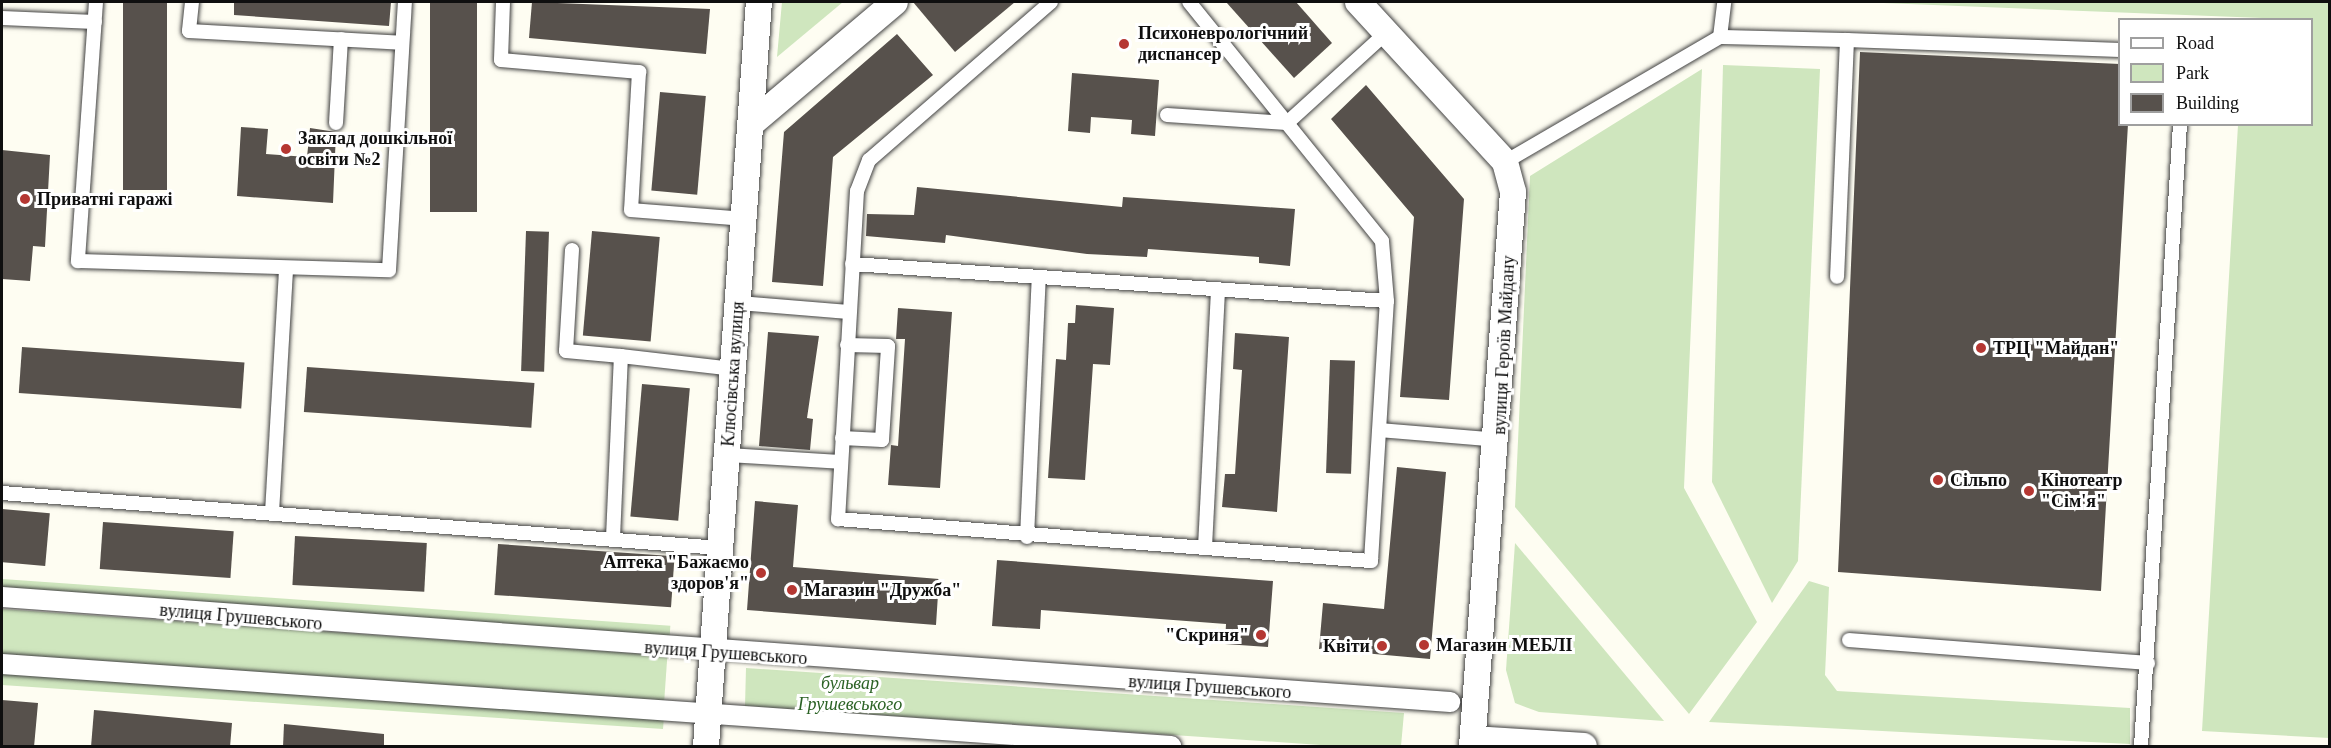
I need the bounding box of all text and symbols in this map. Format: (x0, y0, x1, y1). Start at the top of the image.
legend (2118, 18, 2313, 126)
place label: Психоневрологічний диспансер (1138, 23, 1308, 66)
text: Road (2176, 33, 2214, 53)
marker: Психоневрологічний диспансер (1115, 35, 1133, 53)
text: Park (2176, 63, 2209, 83)
text: Building (2176, 93, 2239, 113)
place label: Заклад дошкільної освіти №2 (298, 128, 452, 170)
marker: Заклад дошкільної освіти №2 (279, 142, 293, 156)
place label: Приватні гаражі (37, 188, 173, 210)
marker: Приватні гаражі (18, 192, 32, 206)
street label: вулиця Героїв Майдану (1489, 255, 1519, 435)
street label: Клюсівська вулиця (717, 301, 749, 447)
place label: ТРЦ "Майдан" (1993, 337, 2119, 359)
marker: ТРЦ "Майдан" (1974, 341, 1988, 355)
place label: Сільпо (1950, 469, 2007, 491)
place label: Кінотеатр "Сім'я" (2041, 470, 2123, 512)
marker: Сільпо (1931, 473, 1945, 487)
marker: Кінотеатр "Сім'я" (2022, 484, 2036, 498)
place label: Аптека "Бажаємо здоров'я" (603, 552, 749, 594)
marker: Аптека "Бажаємо здоров'я" (754, 566, 768, 580)
place label: Магазин "Дружба" (804, 579, 961, 601)
marker: Магазин "Дружба" (785, 583, 799, 597)
street label: вулиця Грушевського (159, 599, 323, 635)
place label: "Скриня" (1165, 624, 1249, 646)
marker: "Скриня" (1254, 628, 1268, 642)
place label: Магазин МЕБЛІ (1436, 634, 1573, 656)
place label: Квіти (1323, 635, 1370, 657)
street label: вулиця Грушевського (644, 637, 808, 669)
marker: Магазин МЕБЛІ (1417, 638, 1431, 652)
marker: Квіти (1375, 639, 1389, 653)
street label: вулиця Грушевського (1128, 671, 1292, 703)
park label: бульвар Грушевського (798, 673, 902, 716)

